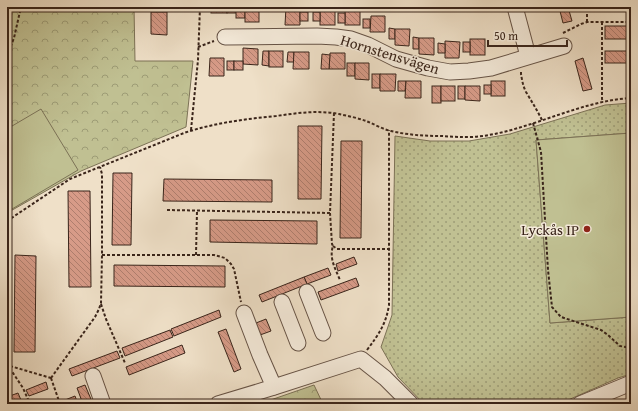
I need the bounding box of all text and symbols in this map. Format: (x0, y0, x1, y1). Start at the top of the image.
scale bar (488, 22, 567, 48)
text: 50 m (494, 27, 518, 44)
street label: Hornstensvägen (338, 29, 443, 79)
place label: Lyckås IP (521, 219, 579, 240)
marker: Lyckås IP (582, 224, 592, 234)

